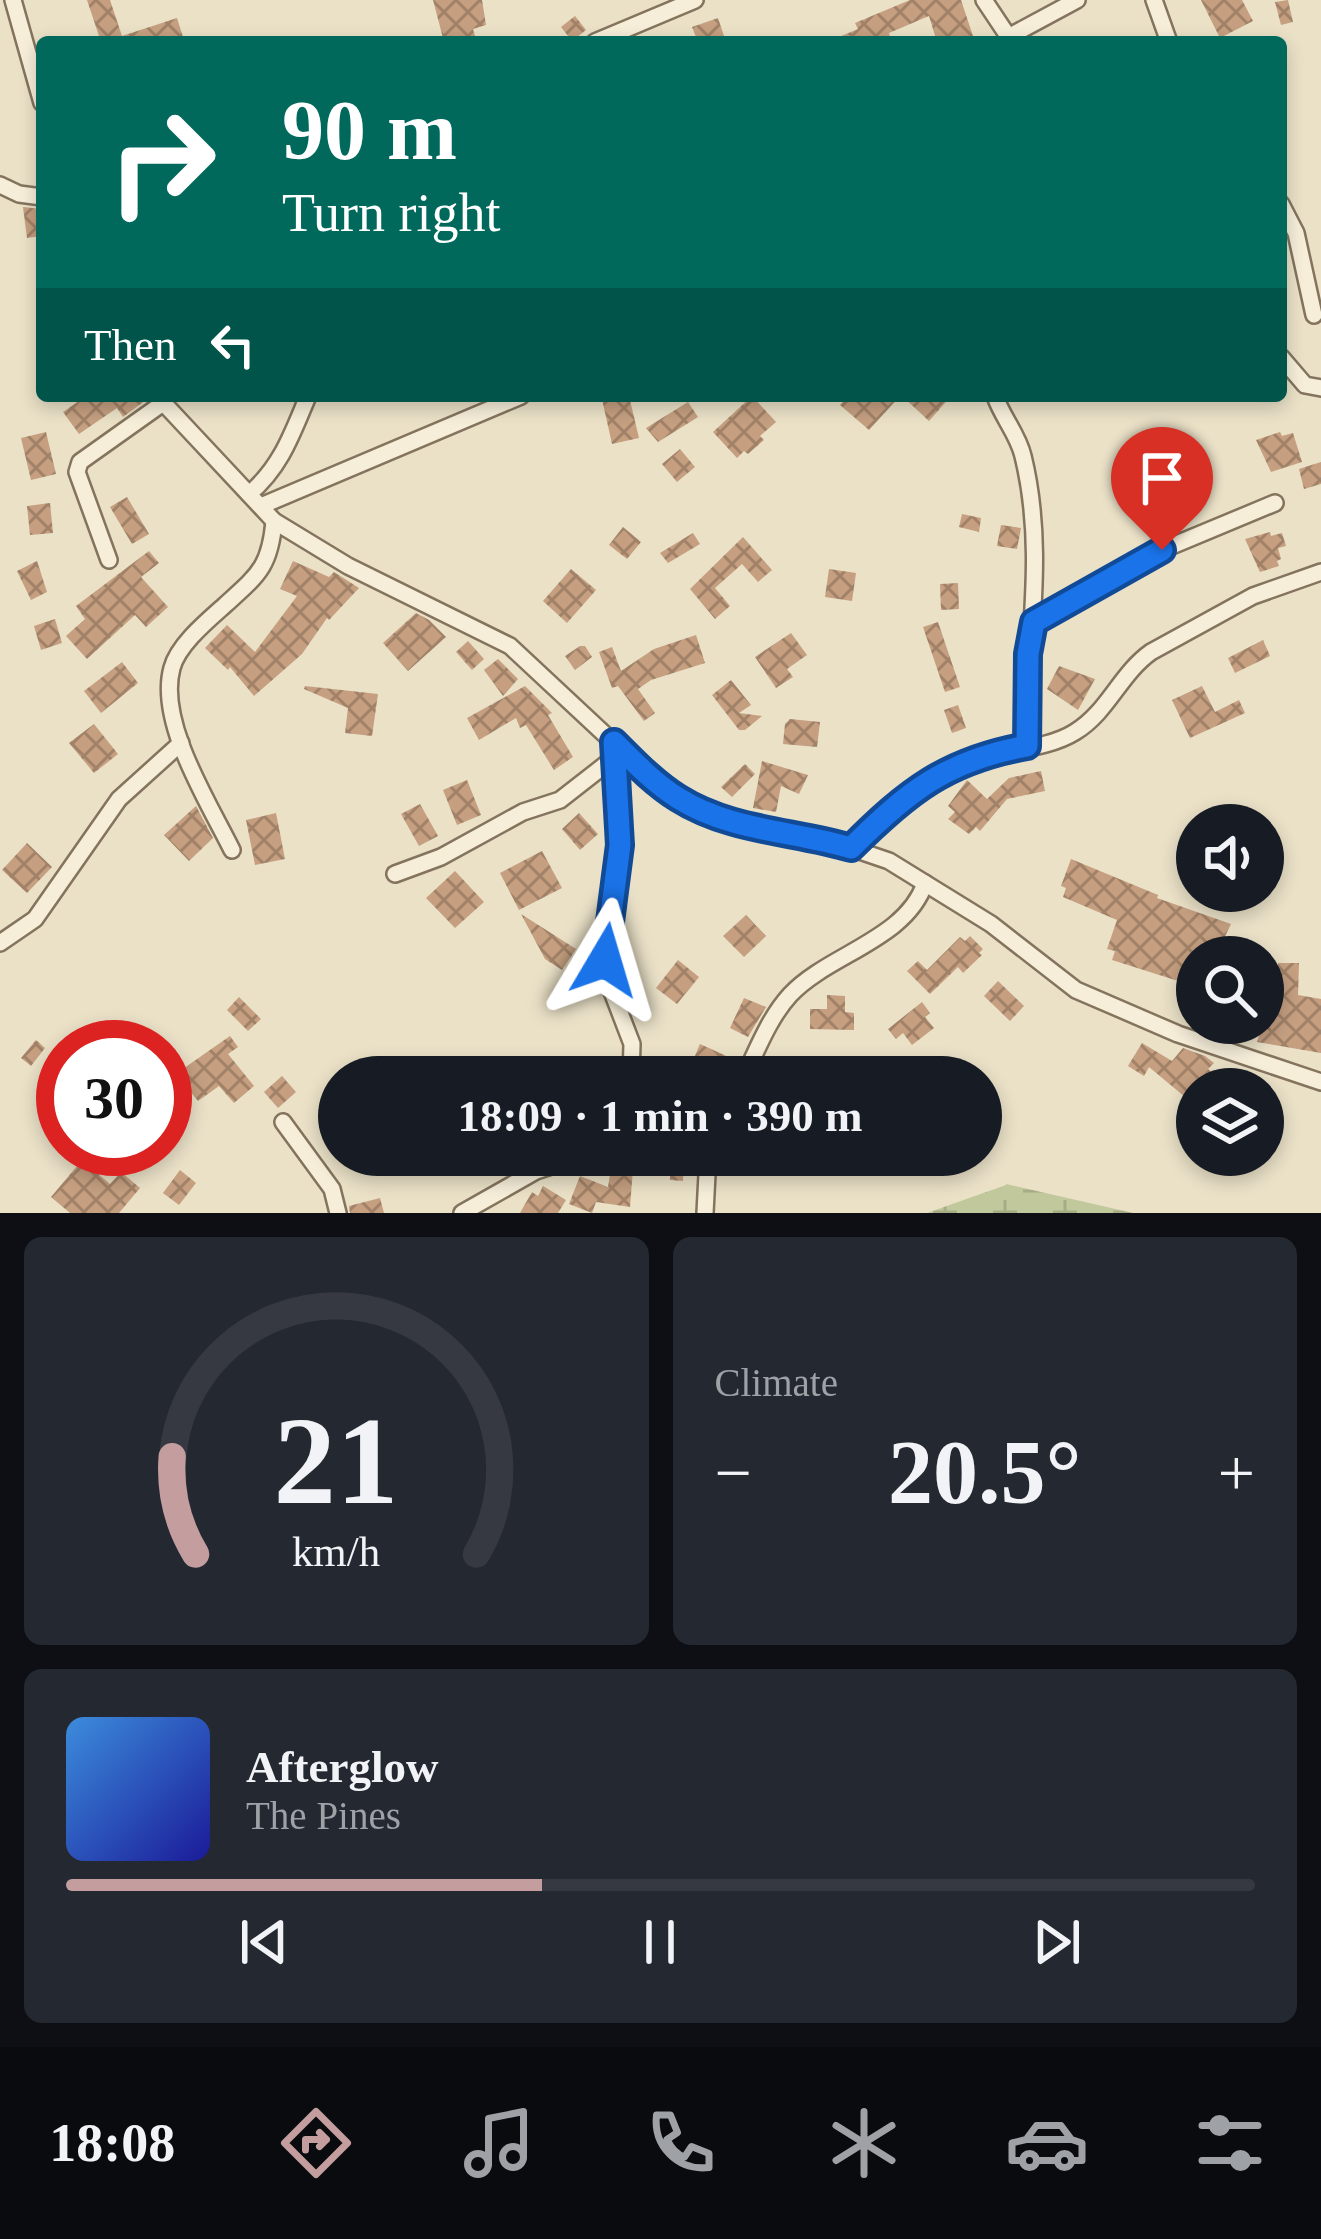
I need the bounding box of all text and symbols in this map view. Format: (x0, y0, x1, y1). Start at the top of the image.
icon: right (84, 84, 240, 240)
text: 90 m (282, 84, 457, 177)
text: Turn right (282, 183, 501, 243)
icon: left (200, 312, 266, 378)
text: Then (84, 320, 176, 370)
pin (1111, 427, 1213, 550)
icon: arrive (1129, 445, 1195, 511)
map controls (1176, 804, 1284, 1176)
button: sound (1176, 804, 1284, 912)
position arrow (542, 897, 668, 1023)
button: search (1176, 936, 1284, 1044)
speed limit sign: 30 (36, 1020, 192, 1176)
button: layers (1176, 1068, 1284, 1176)
text: 18:09 · 1 min · 390 m (458, 1091, 863, 1141)
text: Climate (715, 1361, 838, 1404)
text: 21 (274, 1392, 399, 1530)
text: 20.5° (888, 1423, 1082, 1522)
text: − (715, 1436, 752, 1509)
text: + (1218, 1436, 1255, 1509)
text: km/h (292, 1528, 380, 1575)
text: Afterglow (246, 1742, 438, 1792)
text: The Pines (246, 1794, 401, 1837)
icon: previous (231, 1909, 297, 1975)
icon: pause (627, 1909, 693, 1975)
icon: next (1024, 1909, 1090, 1975)
icon: directions (274, 2101, 358, 2185)
icon: music (457, 2101, 541, 2185)
icon: phone (639, 2101, 723, 2185)
icon: climate (822, 2101, 906, 2185)
icon: car (1005, 2101, 1089, 2185)
icon: filters (1188, 2101, 1272, 2185)
text: 18:08 (49, 2113, 175, 2173)

